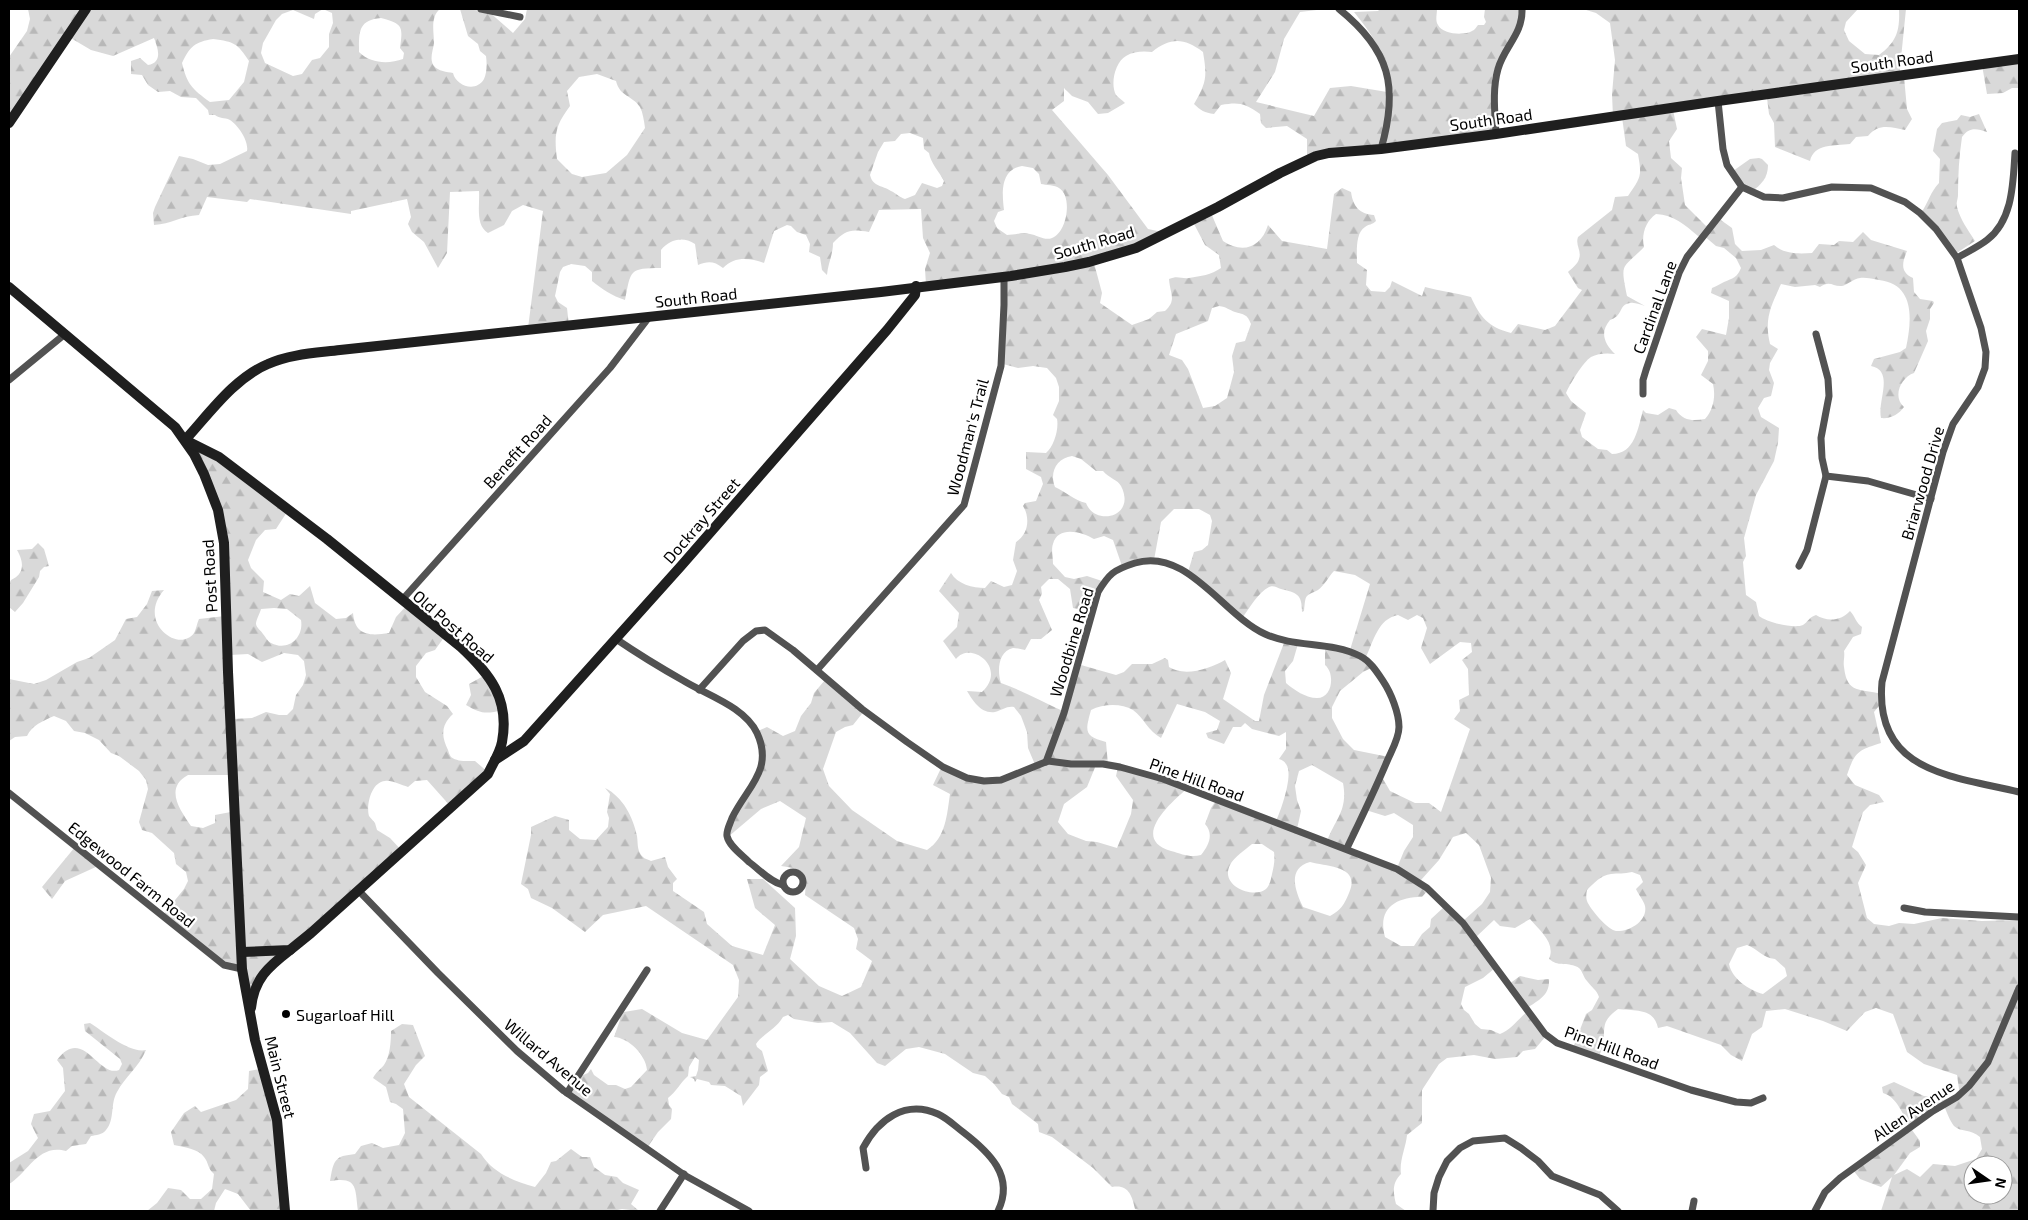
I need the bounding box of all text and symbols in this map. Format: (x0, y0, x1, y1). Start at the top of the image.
street label: South Road (1850, 46, 1934, 76)
street label: South Road (1449, 104, 1533, 134)
street label: South Road (1051, 221, 1137, 263)
street label: Cardinal Lane (1628, 258, 1680, 356)
street label: South Road (654, 283, 738, 311)
street label: Woodman's Trail (942, 376, 992, 498)
street label: Benefit Road (479, 410, 555, 492)
street label: Briarwood Drive (1897, 424, 1947, 542)
street label: Dockray Street (659, 473, 743, 567)
street label: Post Road (198, 539, 220, 613)
street label: Woodbine Road (1045, 585, 1097, 699)
street label: Old Post Road (410, 586, 498, 666)
street label: Pine Hill Road (1147, 753, 1247, 805)
street label: Edgewood Farm Road (65, 817, 199, 931)
place label: Sugarloaf Hill (296, 1005, 395, 1024)
marker: Sugarloaf Hill (280, 1008, 292, 1020)
street label: Willard Avenue (501, 1014, 597, 1100)
street label: Pine Hill Road (1562, 1021, 1662, 1073)
street label: Main Street (262, 1034, 300, 1120)
street label: Allen Avenue (1869, 1076, 1957, 1144)
north arrow (1963, 1155, 2013, 1205)
text: N (1992, 1176, 2011, 1190)

